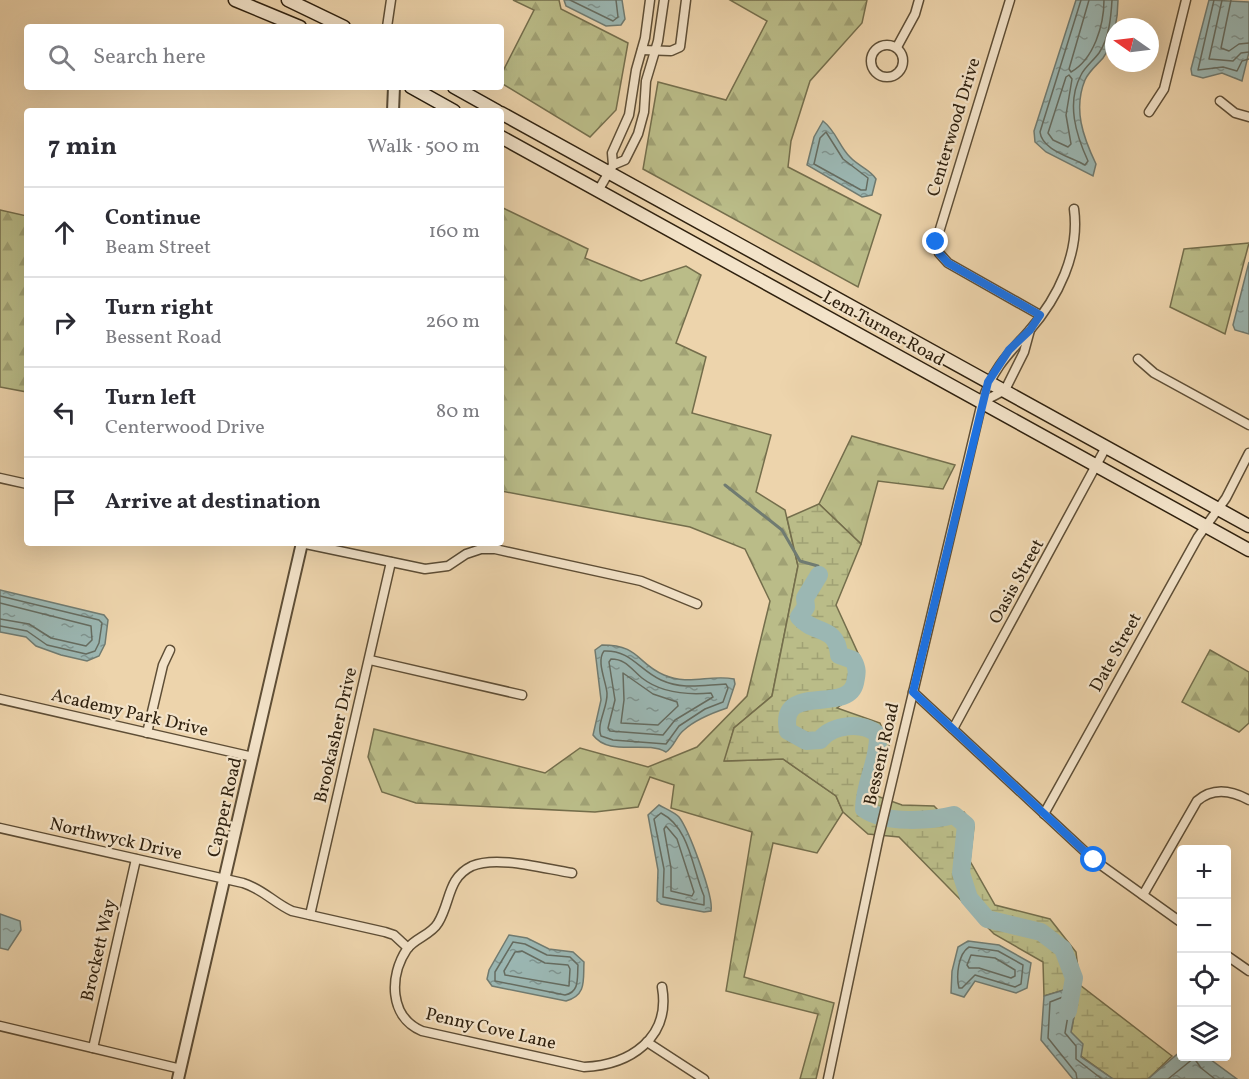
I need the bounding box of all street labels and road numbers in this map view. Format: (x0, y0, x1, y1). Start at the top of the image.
street label: Centerwood Drive (921, 55, 987, 200)
street label: Lem Turner Road (818, 285, 949, 373)
street label: Oasis Street (984, 535, 1051, 629)
street label: Date Street (1084, 608, 1148, 697)
street label: Brookasher Drive (309, 665, 364, 806)
street label: Academy Park Drive (49, 683, 211, 744)
street label: Bessent Road (858, 700, 906, 808)
street label: Capper Road (202, 755, 249, 860)
street label: Northwyck Drive (47, 812, 184, 867)
street label: Brockett Way (76, 896, 123, 1004)
street label: Penny Cove Lane (423, 1002, 558, 1057)

